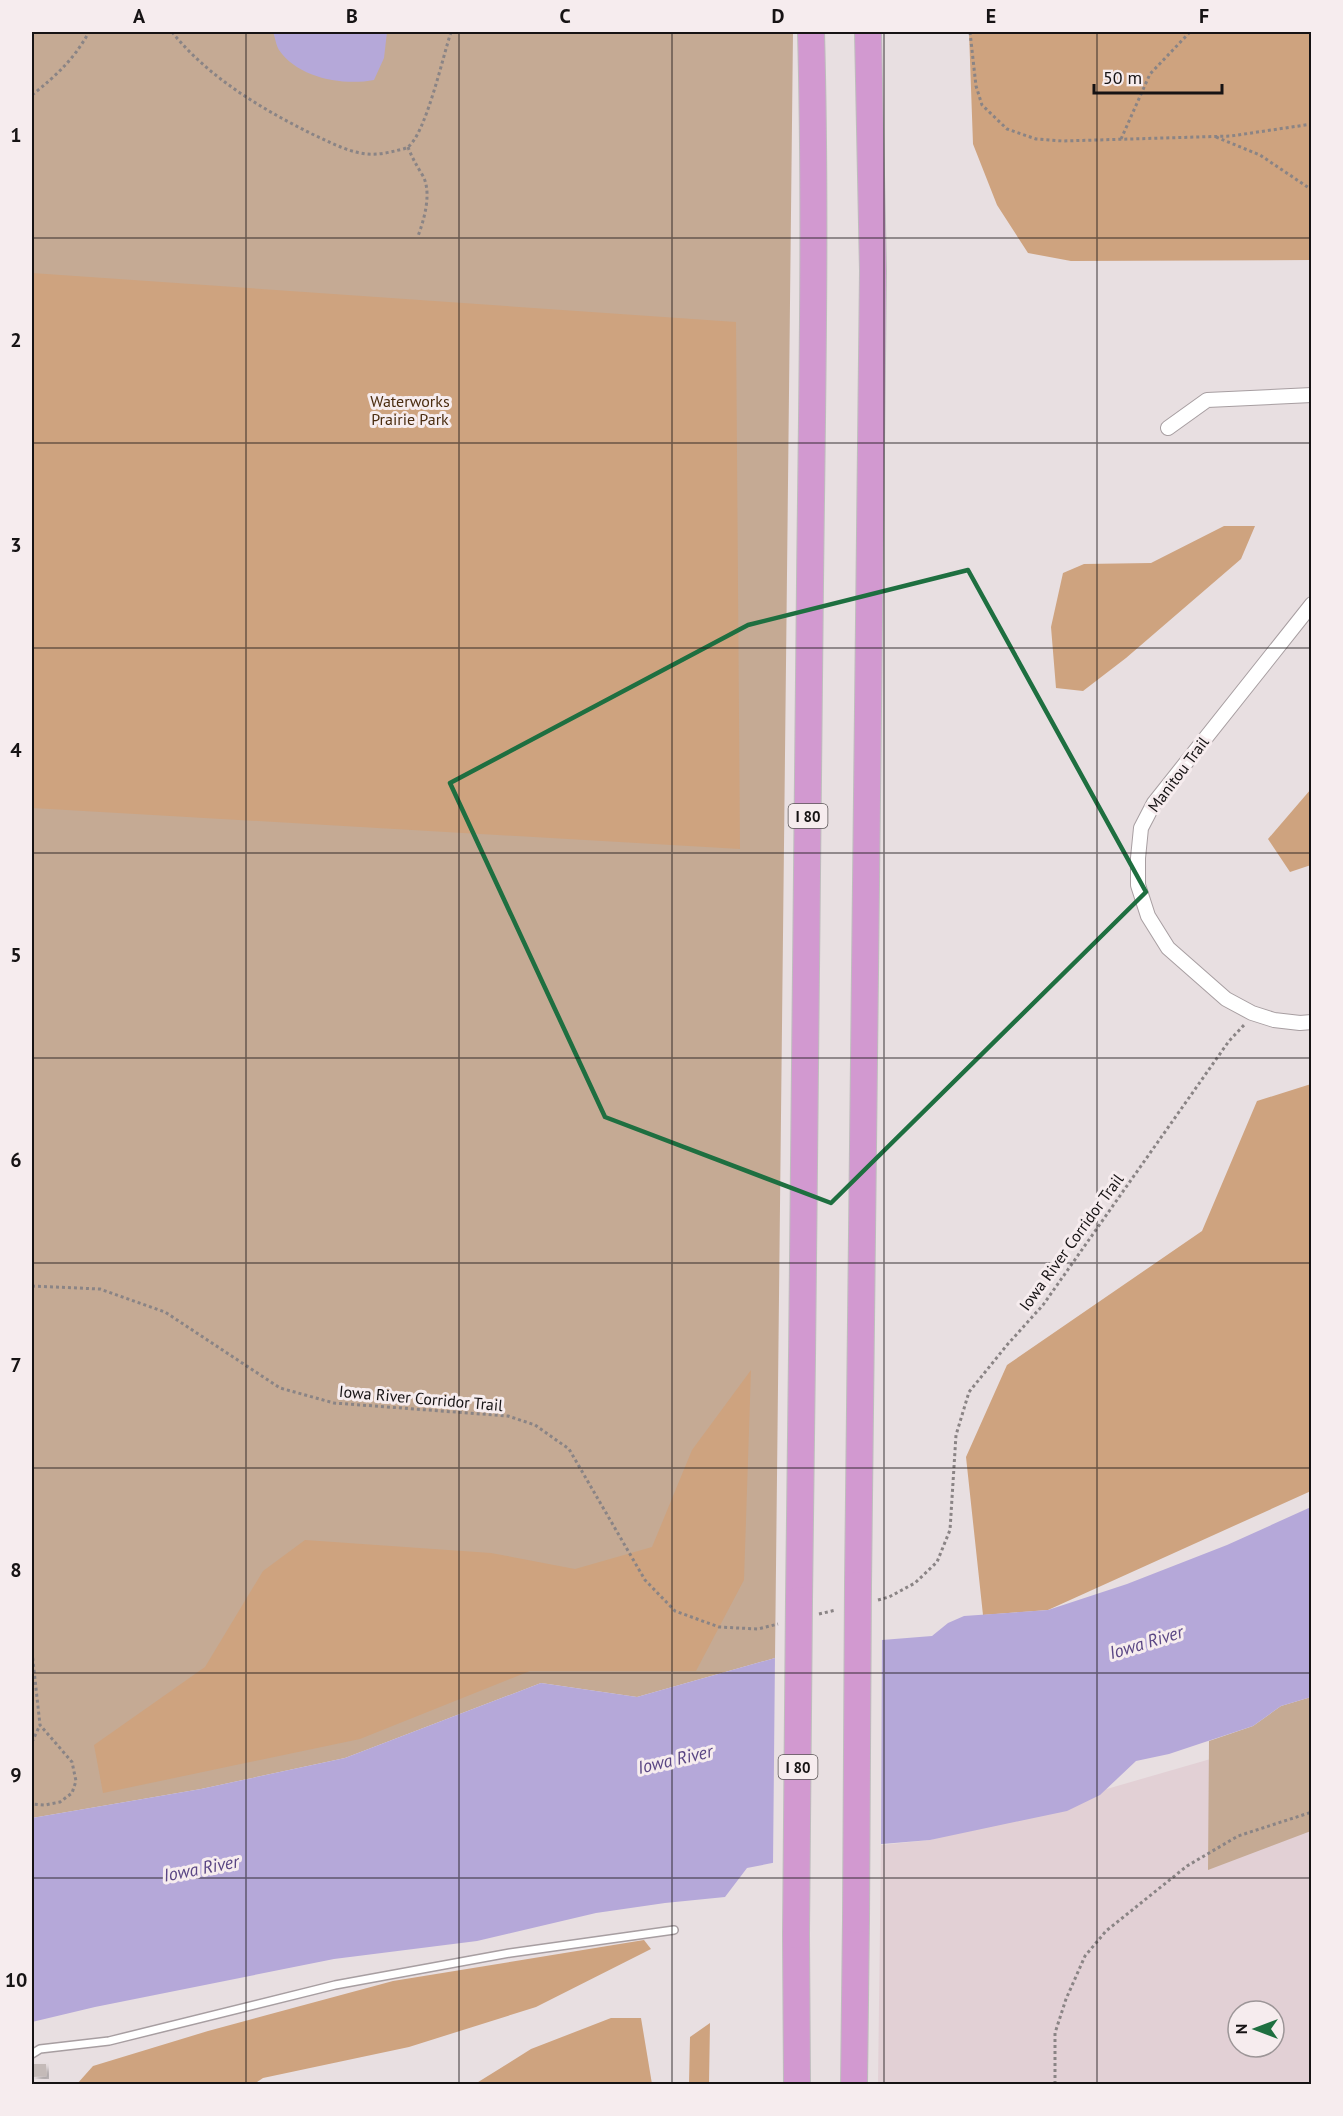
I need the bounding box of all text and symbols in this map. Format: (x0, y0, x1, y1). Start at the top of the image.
text: A (133, 3, 146, 29)
text: B (346, 3, 358, 29)
text: C (559, 3, 571, 29)
text: D (772, 3, 785, 29)
text: E (986, 3, 996, 29)
text: F (1199, 3, 1209, 29)
scale bar (1094, 57, 1222, 95)
text: 50 m (1103, 66, 1142, 89)
text: 1 (10, 122, 22, 148)
text: 2 (10, 327, 22, 353)
park label: Waterworks Prairie Park (370, 391, 450, 429)
text: 3 (10, 532, 22, 558)
street label: Manitou Trail (1143, 732, 1213, 816)
text: 4 (10, 737, 22, 763)
road number: I 80 (788, 804, 828, 828)
text: 5 (10, 942, 22, 968)
text: 6 (10, 1147, 22, 1173)
street label: Iowa River Corridor Trail (1015, 1169, 1128, 1314)
text: 7 (10, 1352, 22, 1378)
street label: Iowa River Corridor Trail (338, 1381, 504, 1415)
text: 8 (10, 1557, 22, 1583)
water label: Iowa River (1106, 1620, 1187, 1664)
water label: Iowa River (635, 1739, 716, 1779)
road number: I 80 (778, 1755, 818, 1779)
text: 9 (10, 1762, 22, 1788)
water label: Iowa River (161, 1849, 242, 1887)
text: 10 (5, 1967, 27, 1993)
north arrow (1226, 1999, 1286, 2059)
text: N (1231, 2024, 1251, 2034)

